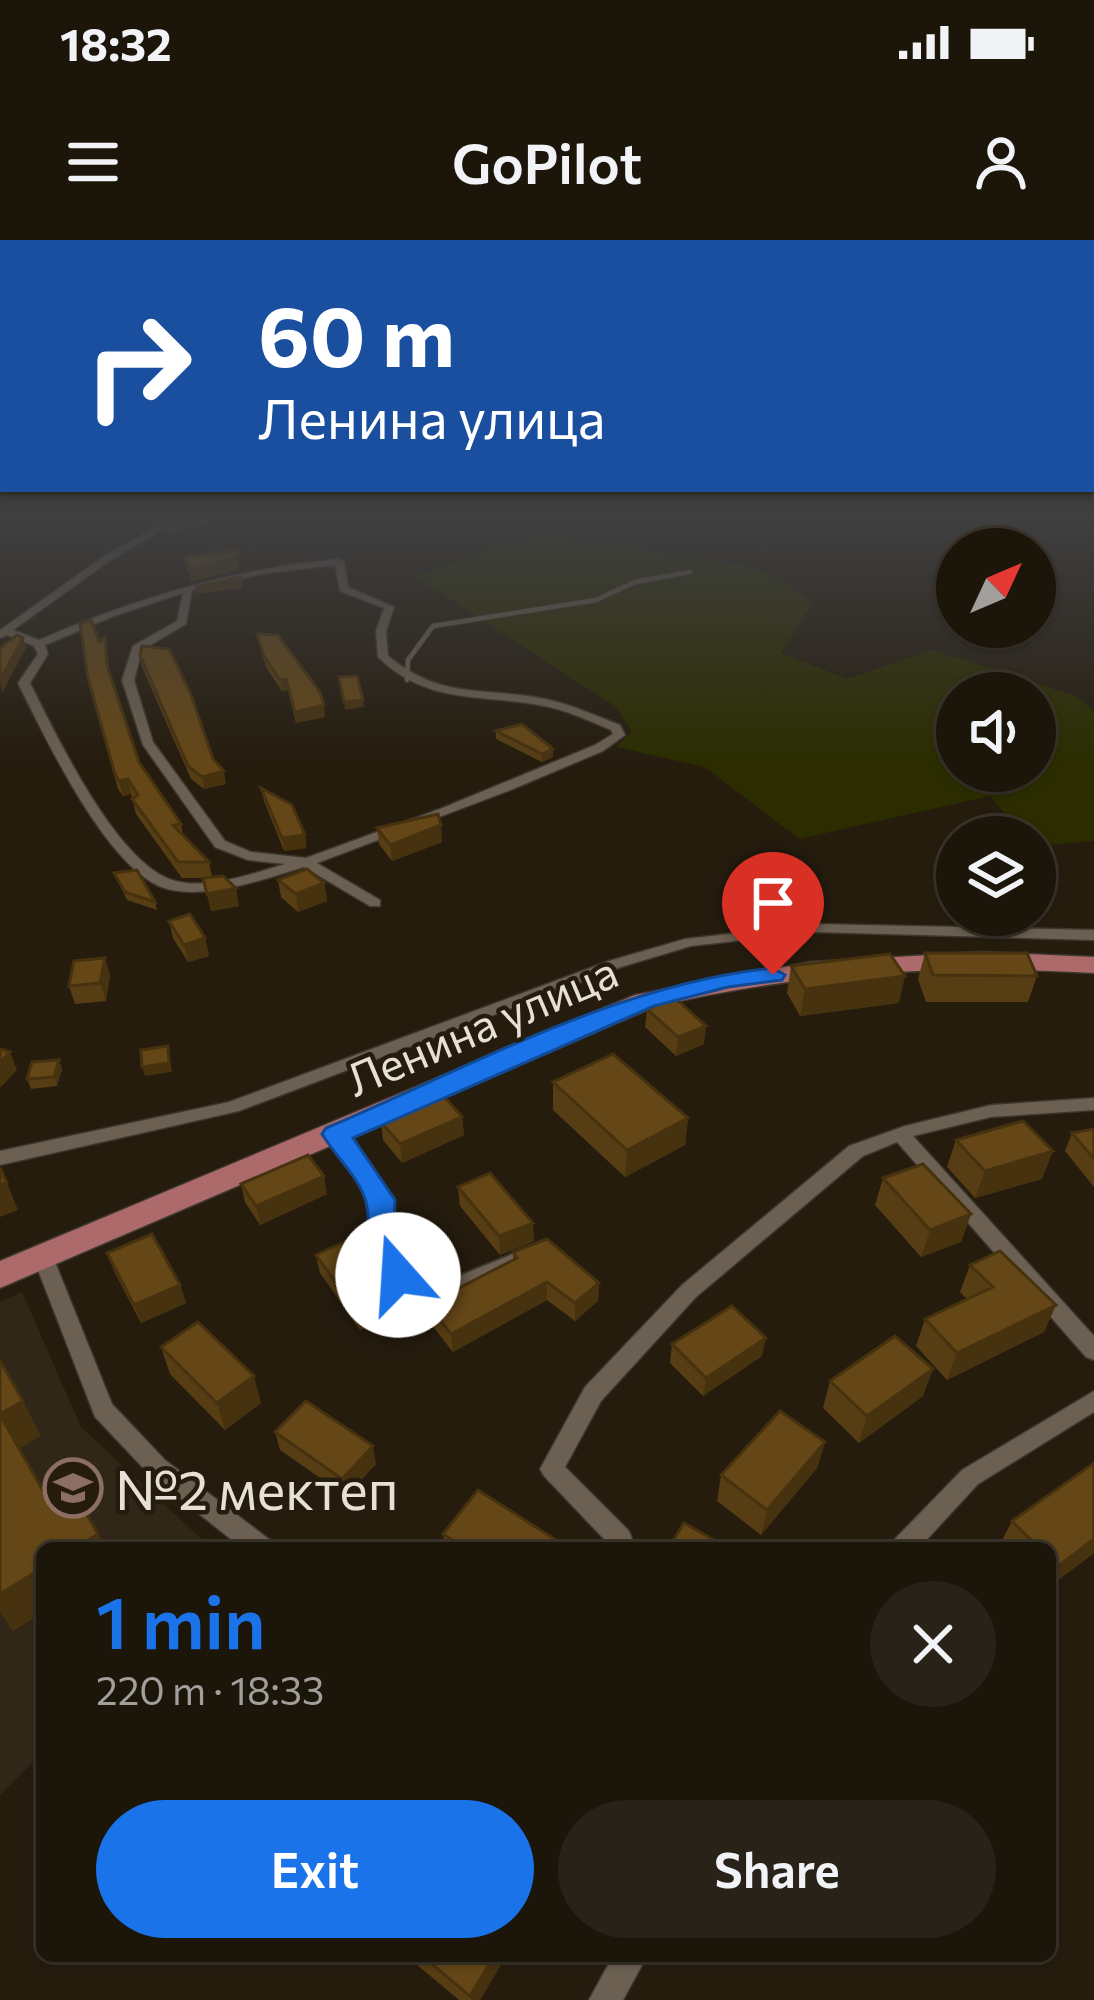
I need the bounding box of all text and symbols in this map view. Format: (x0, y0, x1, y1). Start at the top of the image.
text: 18:32 (60, 15, 172, 70)
icon: menu (60, 129, 126, 195)
text: GoPilot (452, 129, 642, 195)
icon: person (968, 129, 1034, 195)
text: 60 m (258, 282, 455, 384)
icon: right (60, 288, 216, 444)
text: Ленина улица (258, 384, 606, 450)
north arrow (936, 528, 1056, 648)
map controls (936, 528, 1056, 936)
button: sound (936, 672, 1056, 792)
button: layers (936, 816, 1056, 936)
pin (722, 852, 824, 975)
icon: arrive (740, 870, 806, 936)
street label: Ленина улица (337, 942, 625, 1106)
position arrow (335, 1212, 461, 1338)
place label: №2 мектеп (115, 1455, 399, 1521)
school or university icon: №2 мектеп (42, 1457, 104, 1519)
text: 1 min (96, 1576, 266, 1664)
button: close (870, 1581, 996, 1707)
text: 220 m · 18:33 (96, 1665, 324, 1713)
button: Exit (96, 1800, 534, 1938)
button: Share (558, 1800, 996, 1938)

